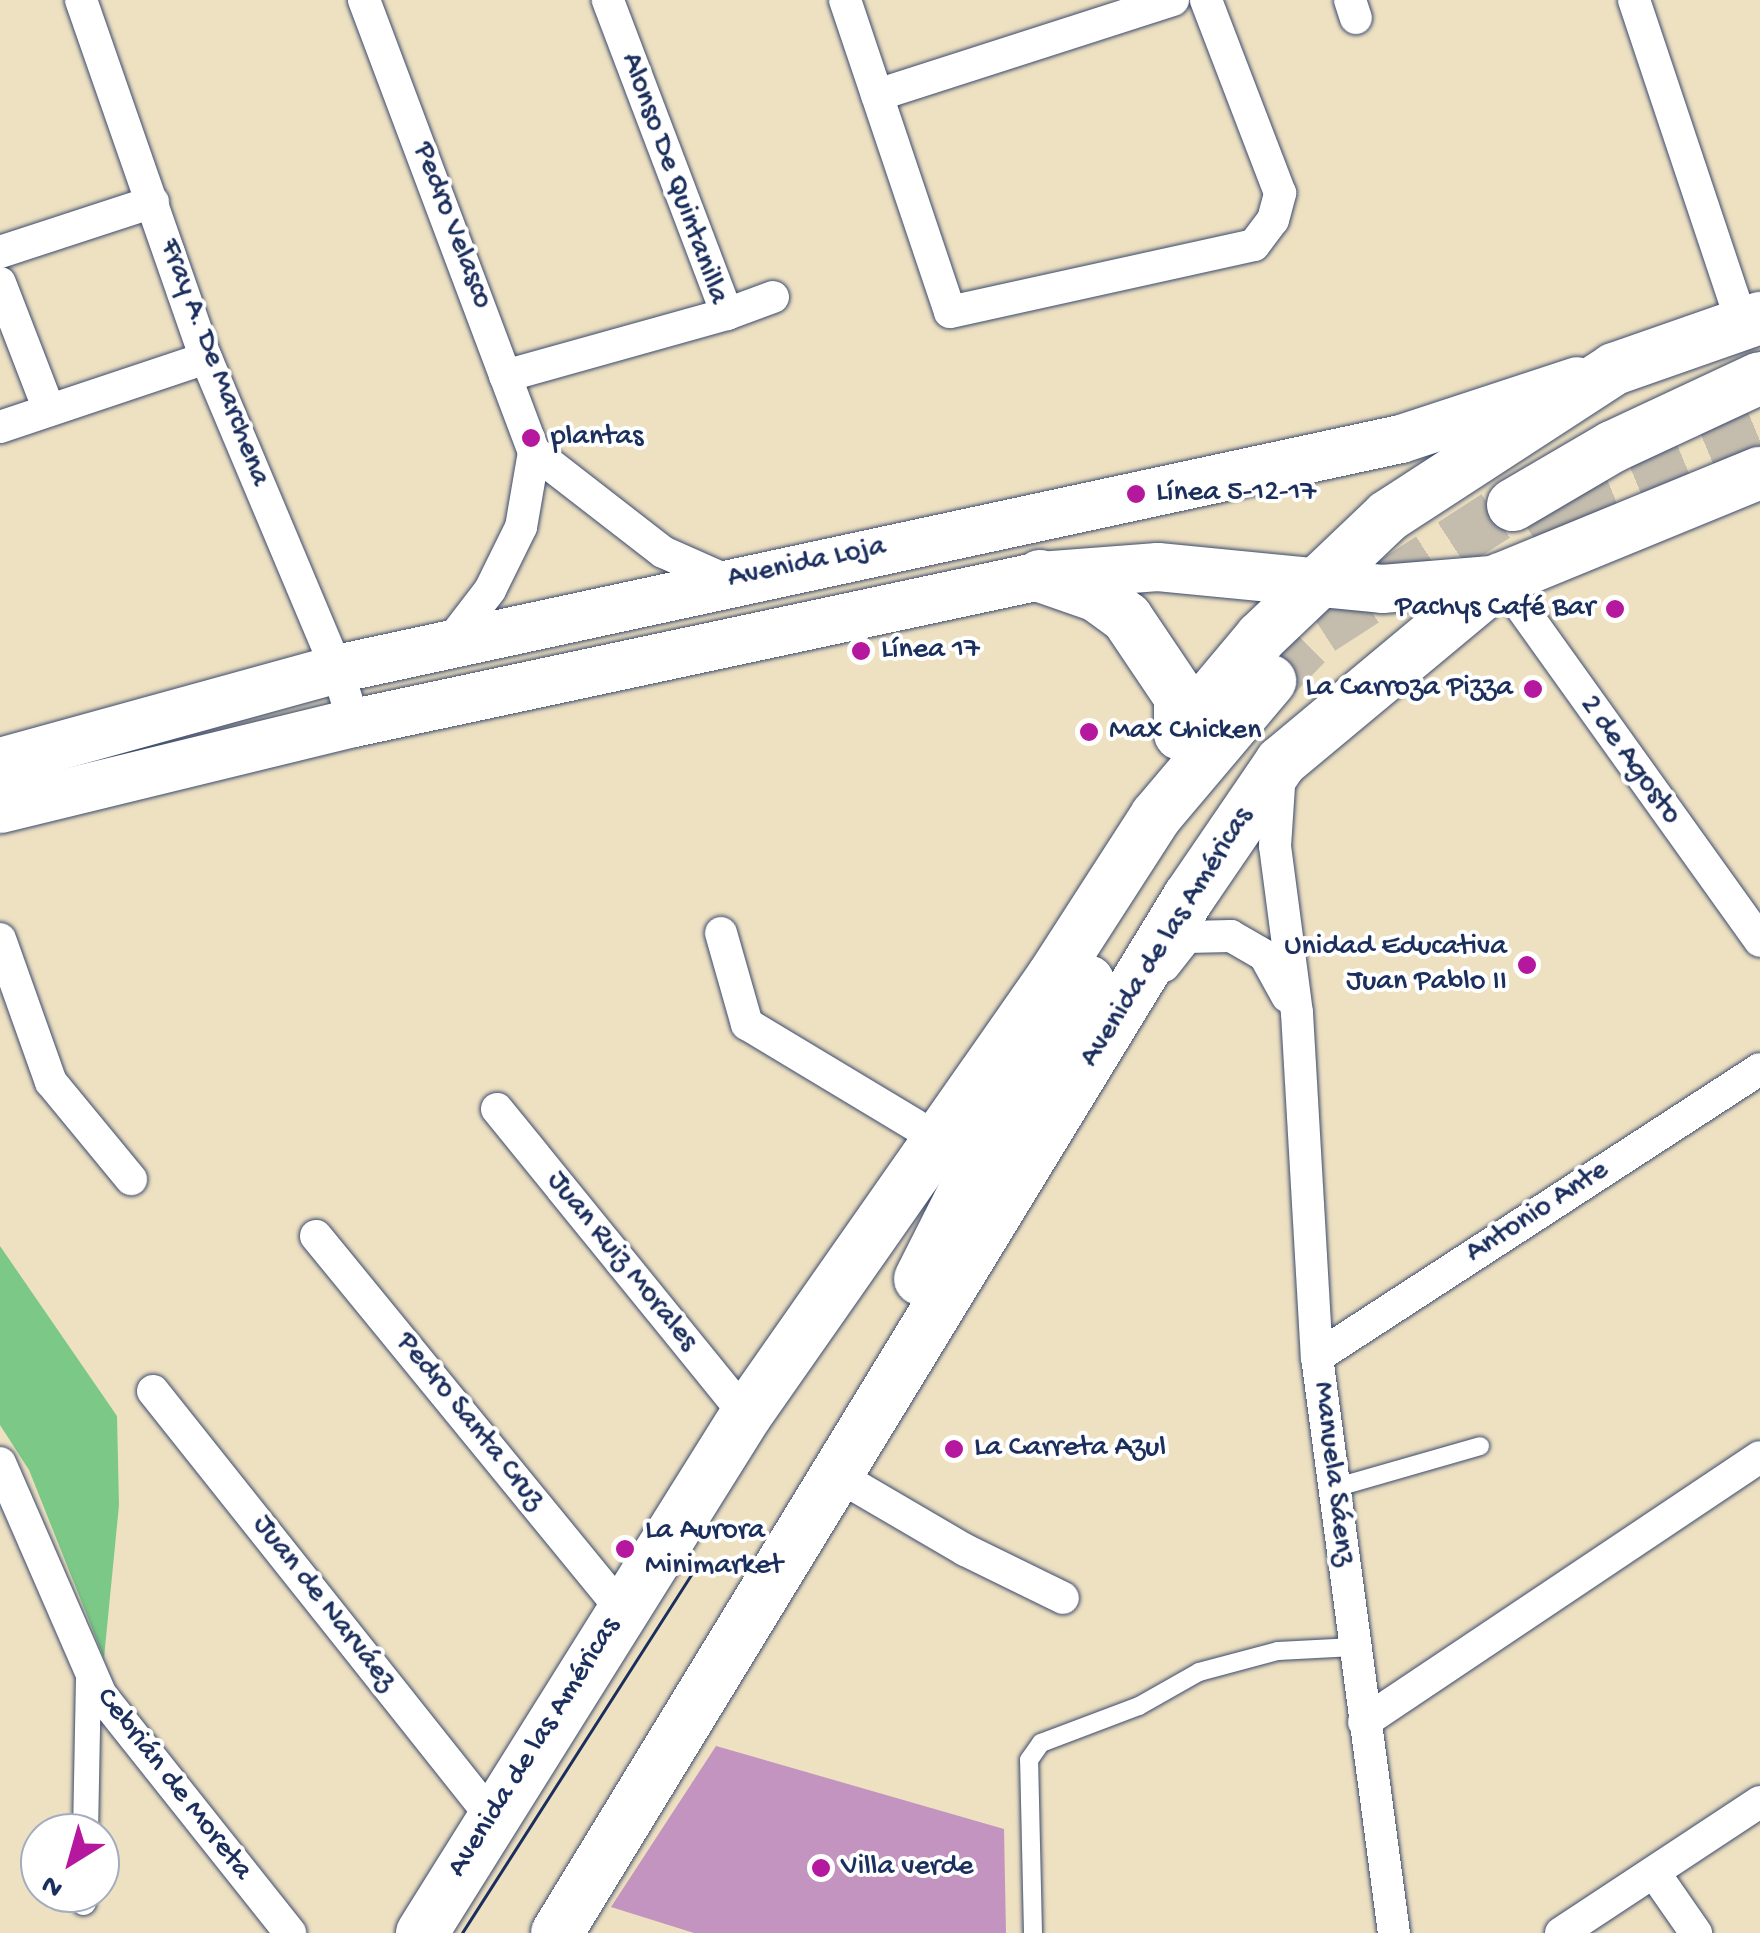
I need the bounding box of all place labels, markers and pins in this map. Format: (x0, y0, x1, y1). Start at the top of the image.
place label: plantas (551, 420, 643, 456)
marker: plantas (520, 427, 542, 449)
place label: Línea 5-12-17 (1156, 476, 1316, 512)
marker: Línea 5-12-17 (1125, 483, 1147, 505)
place label: Pachys Café Bar (1395, 591, 1595, 627)
marker: Pachys Café Bar (1604, 598, 1626, 620)
place label: Línea 17 (881, 633, 980, 669)
marker: Línea 17 (850, 640, 872, 662)
place label: La Carroza Pizza (1305, 671, 1513, 707)
marker: La Carroza Pizza (1522, 678, 1544, 700)
place label: Max Chicken (1109, 714, 1262, 750)
marker: Max Chicken (1078, 721, 1100, 743)
place label: Unidad Educativa Juan Pablo II (1284, 930, 1507, 1000)
marker: Unidad Educativa Juan Pablo II (1516, 954, 1538, 976)
place label: La Carreta Azul (974, 1431, 1166, 1467)
marker: La Carreta Azul (943, 1438, 965, 1460)
place label: La Aurora Minimarket (645, 1514, 783, 1584)
marker: La Aurora Minimarket (614, 1538, 636, 1560)
place label: Villa verde (841, 1850, 974, 1886)
marker: Villa verde (810, 1857, 832, 1879)

